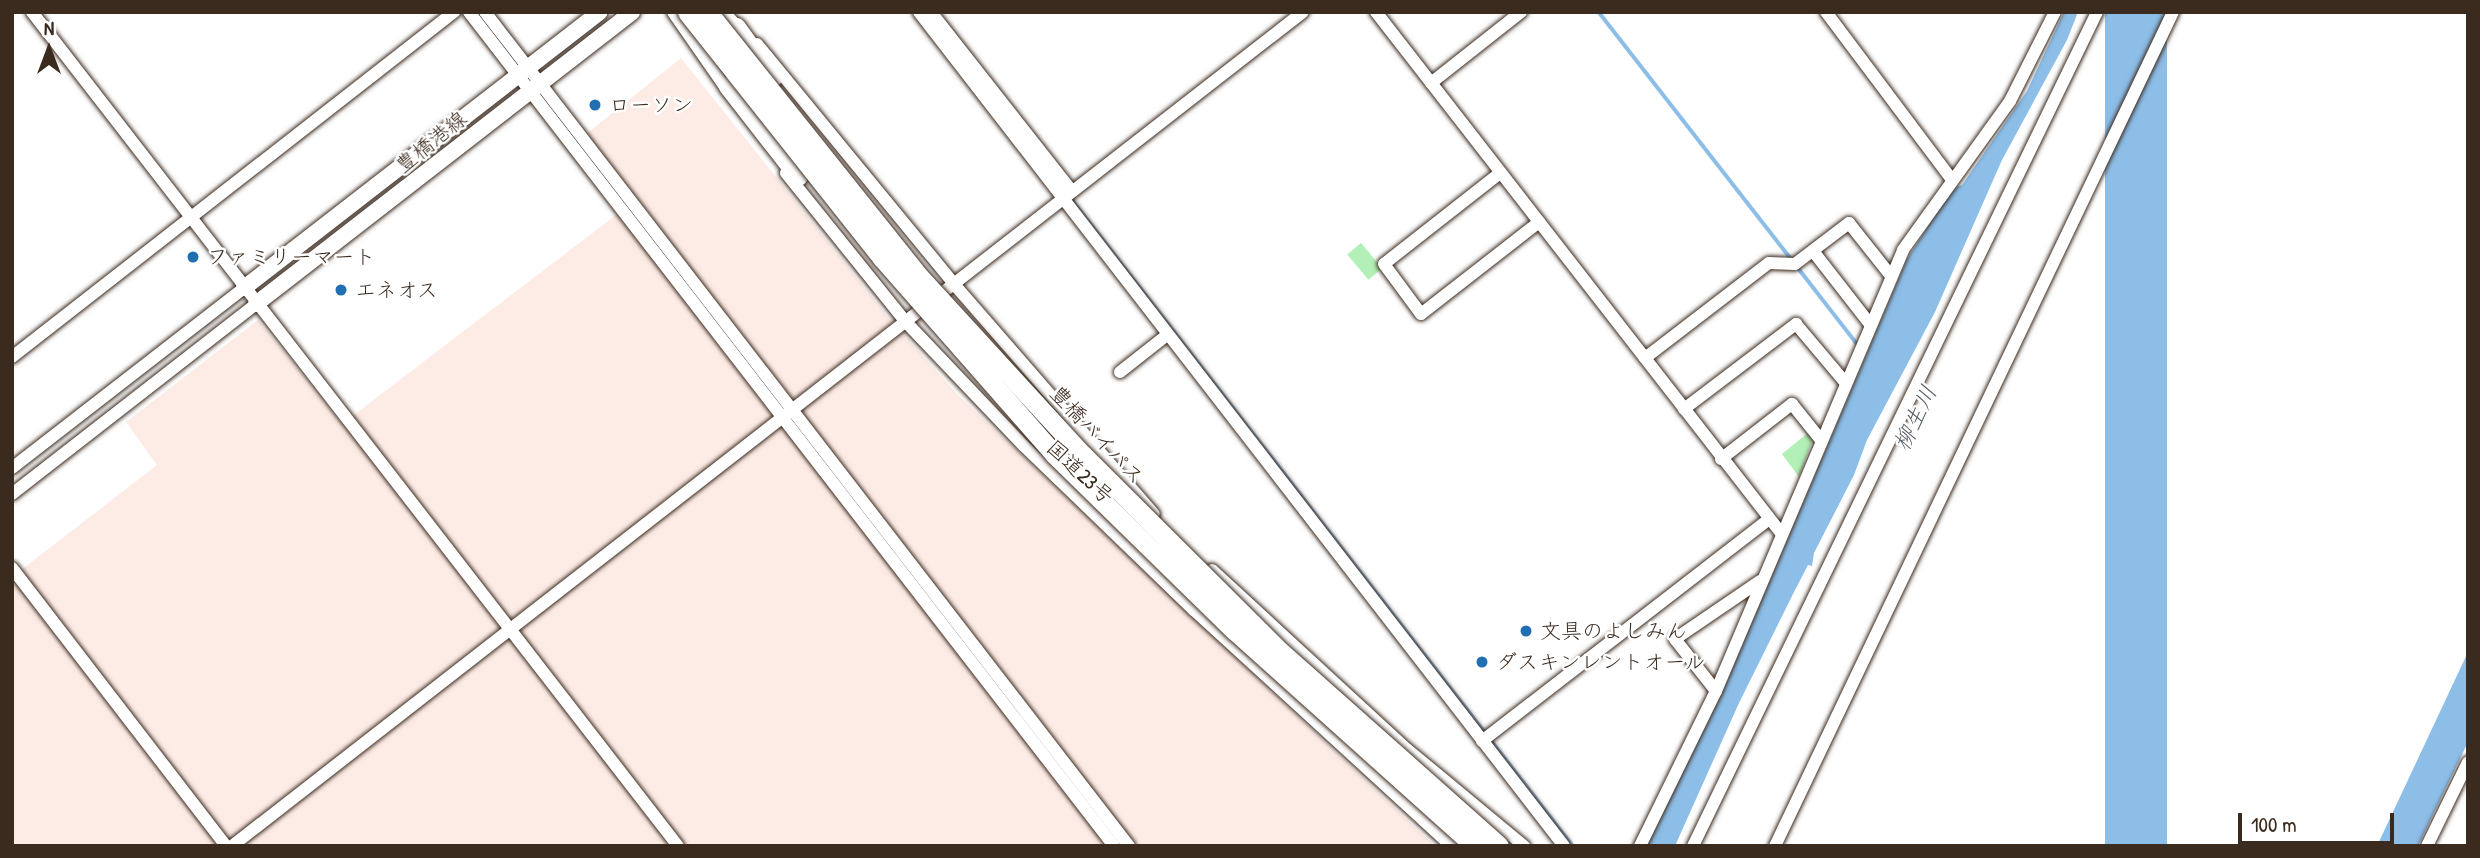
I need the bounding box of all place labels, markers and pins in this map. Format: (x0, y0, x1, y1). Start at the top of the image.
place label: ローソン (609, 92, 693, 118)
marker: ローソン (587, 97, 603, 113)
place label: ファミリーマート (207, 244, 375, 270)
marker: ファミリーマート (185, 249, 201, 265)
place label: エネオス (355, 277, 439, 303)
marker: エネオス (333, 282, 349, 298)
place label: 文具のよしみん (1540, 618, 1687, 644)
marker: 文具のよしみん (1518, 623, 1534, 639)
place label: ダスキンレントオール (1496, 649, 1706, 675)
marker: ダスキンレントオール (1474, 654, 1490, 670)

